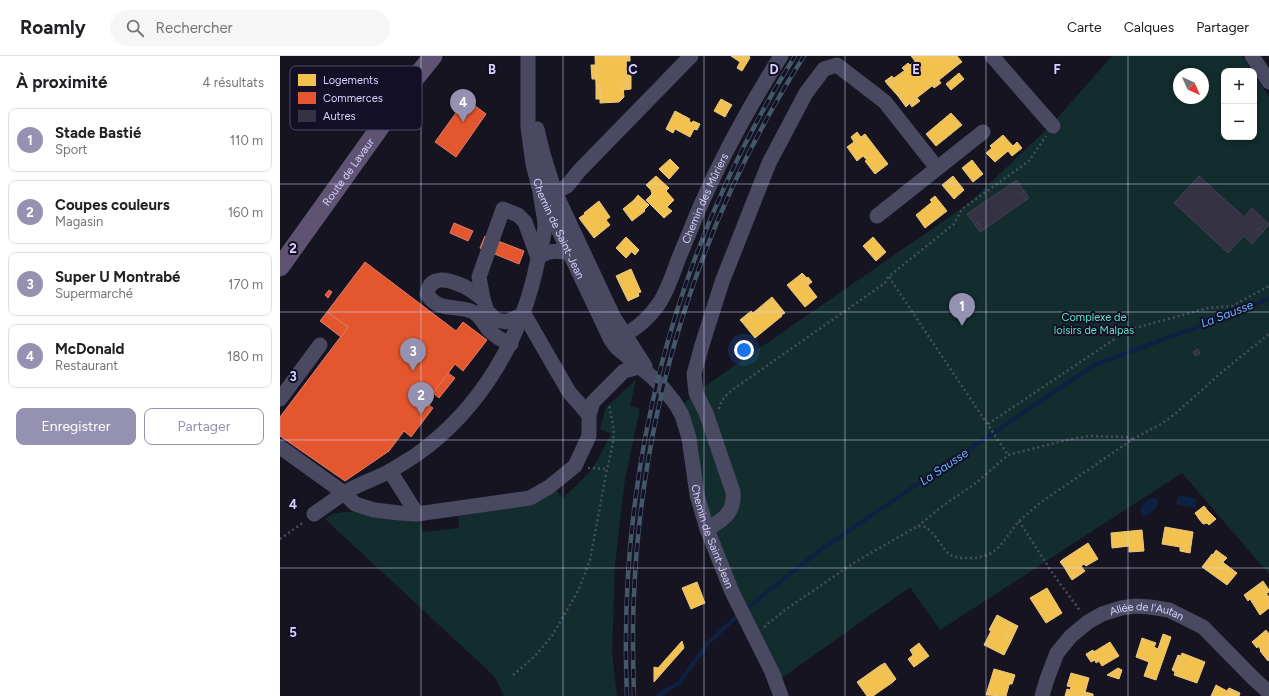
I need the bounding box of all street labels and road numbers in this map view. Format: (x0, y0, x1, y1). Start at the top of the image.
street label: Route de Lavaur (320, 136, 377, 208)
street label: Chemin des Mûriers (679, 151, 731, 246)
street label: Chemin de Saint-Jean (530, 177, 587, 281)
street label: Chemin de Saint-Jean (689, 484, 736, 590)
street label: Allée de l'Autan (1108, 600, 1186, 623)

